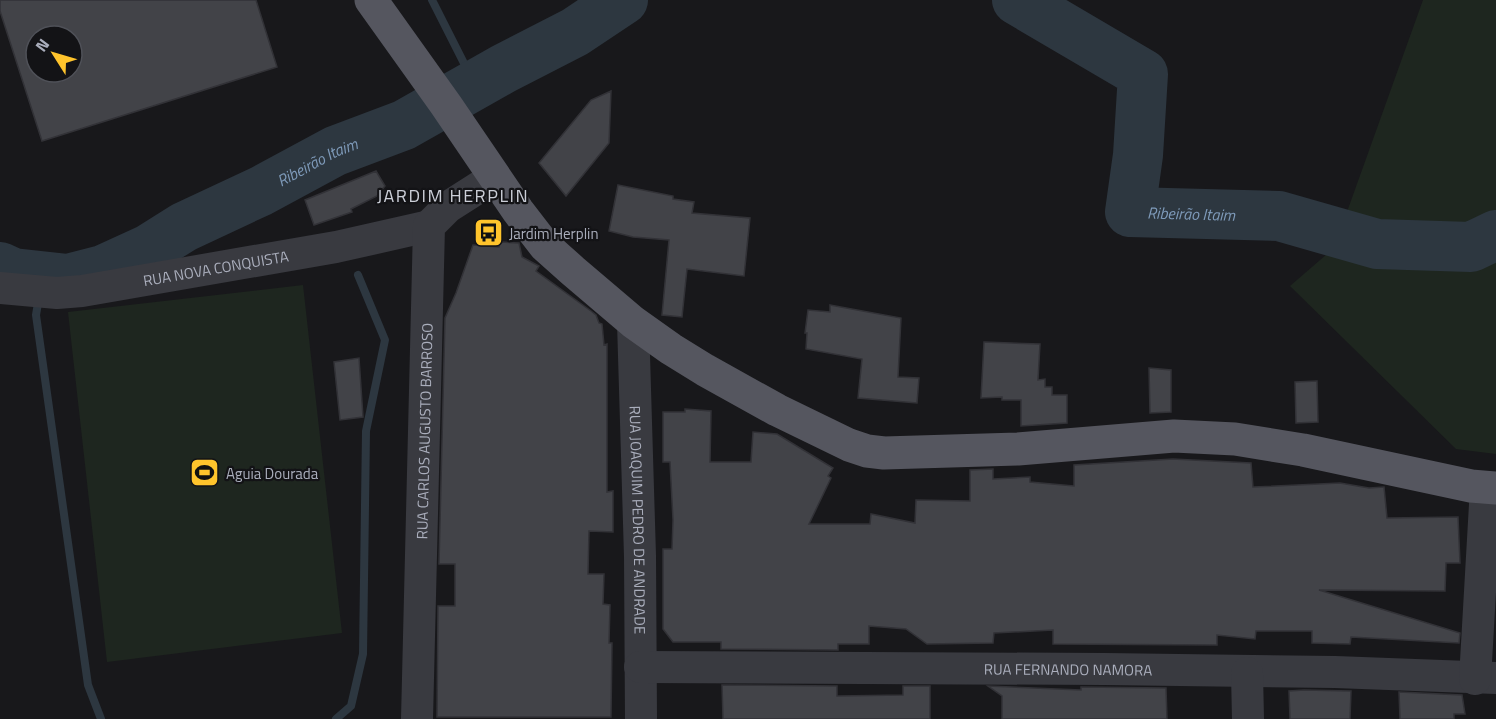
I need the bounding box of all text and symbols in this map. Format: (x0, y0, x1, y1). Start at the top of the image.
north arrow (24, 24, 84, 84)
text: N (29, 33, 55, 57)
water label: Ribeirão Itaim (272, 131, 361, 192)
district label: JARDIM HERPLIN (377, 182, 529, 209)
water label: Ribeirão Itaim (1147, 200, 1236, 227)
bus stop icon: Jardim Herplin (472, 217, 504, 249)
place label: Jardim Herplin (509, 222, 598, 245)
street label: RUA NOVA CONQUISTA (141, 244, 290, 292)
street label: RUA CARLOS AUGUSTO BARROSO (410, 322, 438, 540)
street label: RUA JOAQUIM PEDRO DE ANDRADE (624, 405, 652, 634)
sports icon: Aguia Dourada (189, 457, 221, 489)
place label: Aguia Dourada (226, 462, 319, 485)
street label: RUA FERNANDO NAMORA (984, 657, 1152, 681)

